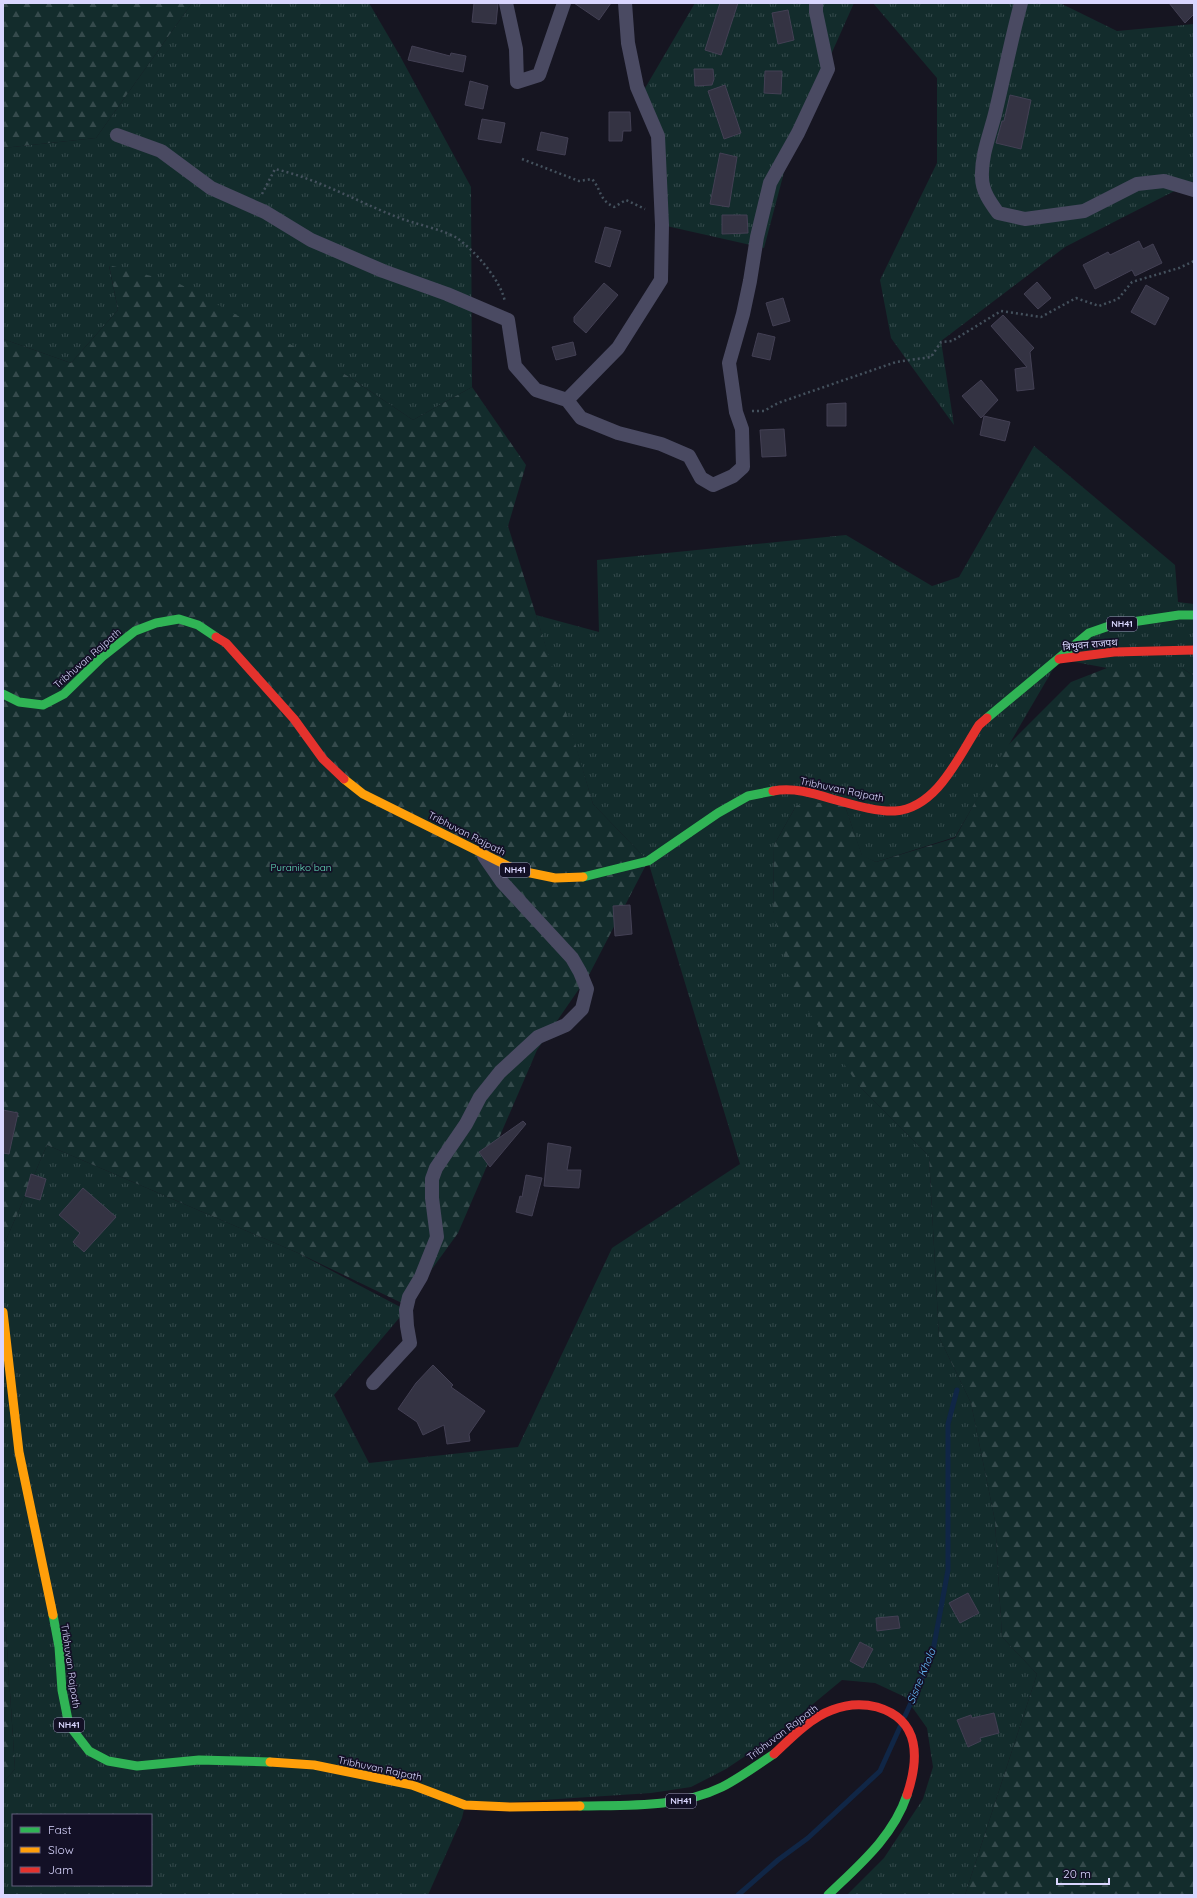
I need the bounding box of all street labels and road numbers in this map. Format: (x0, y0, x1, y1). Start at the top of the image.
road number: NH41 (1107, 617, 1137, 631)
street label: Tribhuvan Rajpath (51, 625, 124, 691)
street label: त्रिभुवन राजपथ (1062, 636, 1119, 653)
street label: Tribhuvan Rajpath (799, 774, 885, 805)
street label: Tribhuvan Rajpath (426, 808, 508, 859)
road number: NH41 (500, 863, 530, 877)
street label: Tribhuvan Rajpath (58, 1623, 83, 1709)
street label: Tribhuvan Rajpath (744, 1702, 820, 1763)
road number: NH41 (54, 1718, 84, 1732)
street label: Tribhuvan Rajpath (337, 1753, 423, 1784)
road number: NH41 (666, 1794, 696, 1808)

